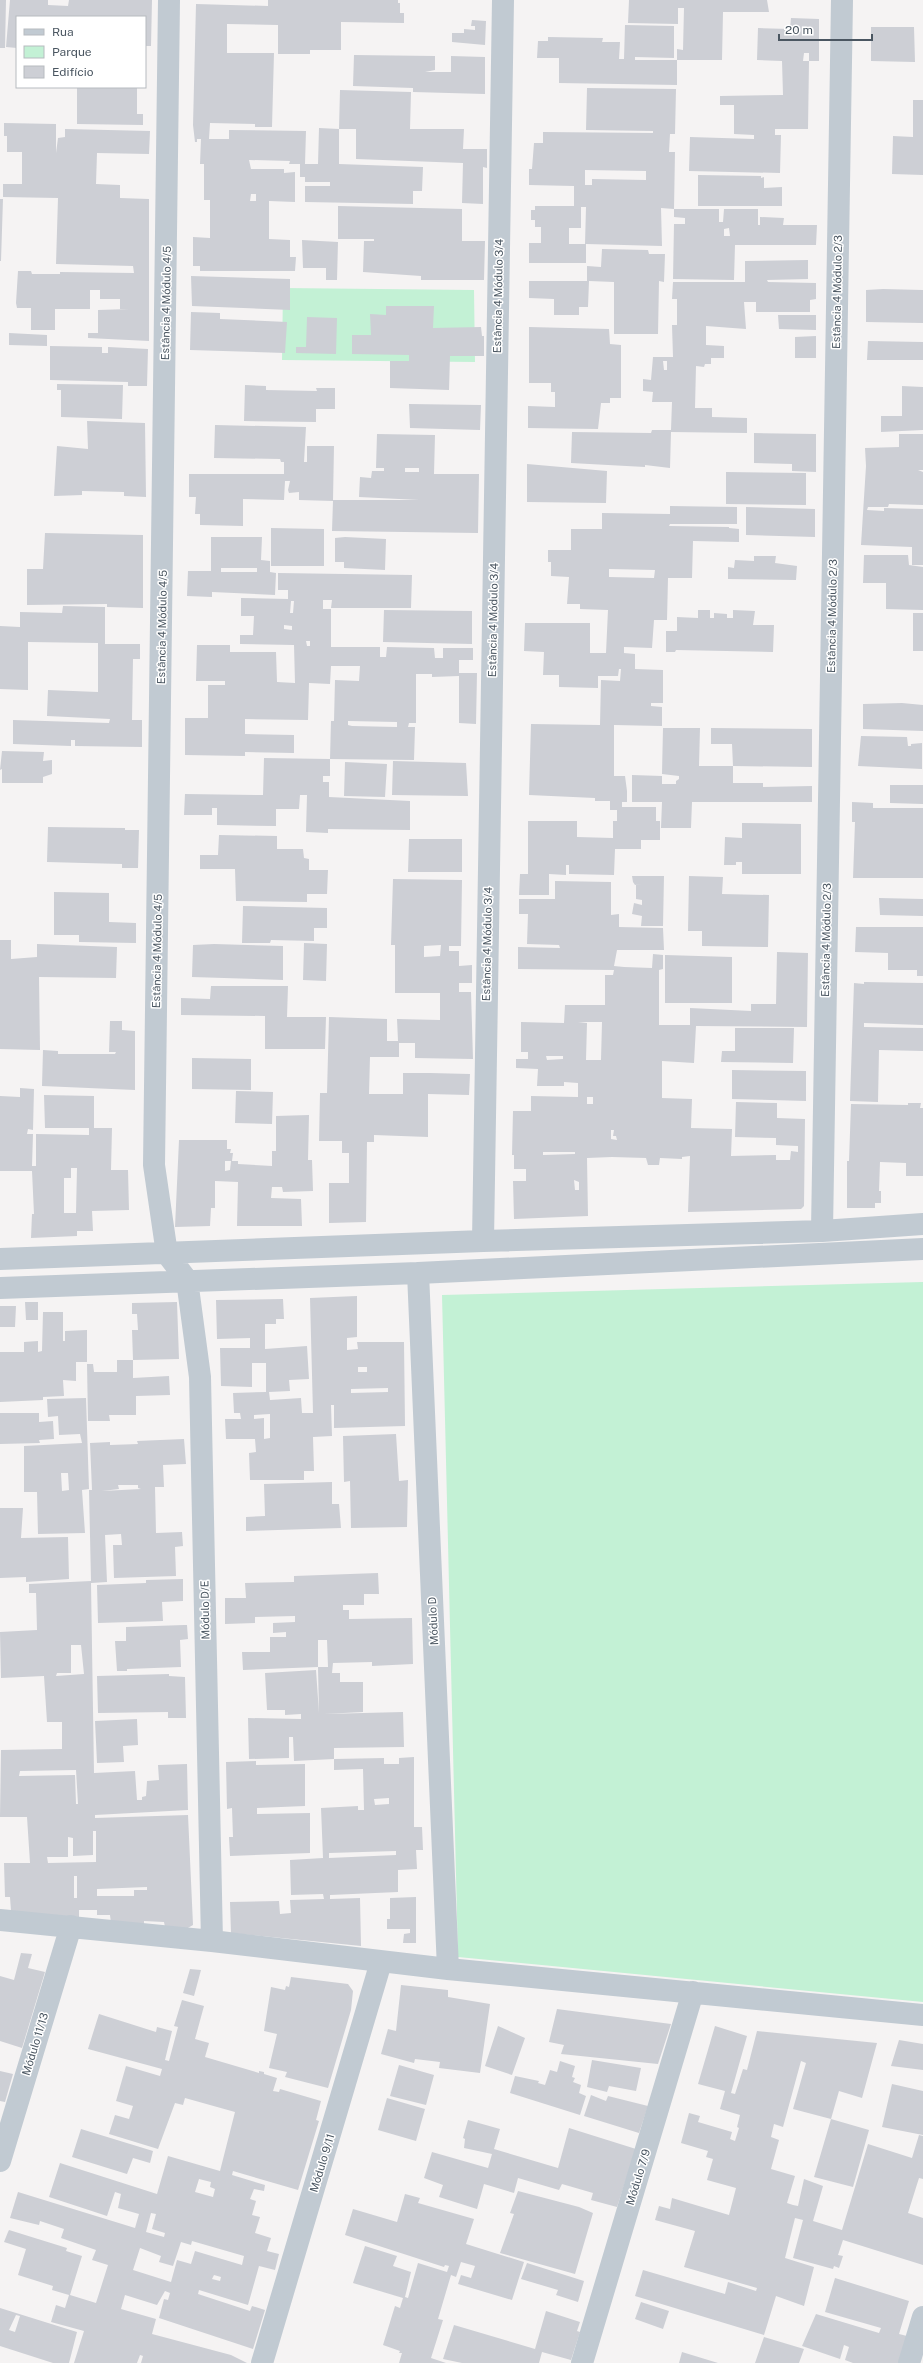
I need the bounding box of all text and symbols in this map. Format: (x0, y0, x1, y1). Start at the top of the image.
legend (16, 16, 146, 88)
scale bar (779, 16, 872, 42)
text: 20 m (785, 23, 813, 37)
text: Rua (52, 25, 74, 39)
text: Parque (52, 45, 92, 59)
text: Edifício (52, 65, 94, 79)
street label: Estância 4 Módulo 2/3 (830, 235, 844, 349)
street label: Estância 4 Módulo 3/4 (491, 239, 505, 353)
street label: Estância 4 Módulo 4/5 (159, 246, 173, 360)
street label: Estância 4 Módulo 2/3 (825, 559, 839, 673)
street label: Estância 4 Módulo 3/4 (486, 563, 500, 677)
street label: Estância 4 Módulo 4/5 (155, 570, 169, 684)
street label: Estância 4 Módulo 2/3 (819, 883, 833, 997)
street label: Estância 4 Módulo 3/4 (480, 887, 494, 1001)
street label: Estância 4 Módulo 4/5 (150, 894, 164, 1008)
street label: Módulo D/E (198, 1580, 212, 1640)
street label: Módulo D (426, 1596, 440, 1645)
street label: Módulo 11/13 (20, 2011, 50, 2077)
street label: Módulo 9/11 (307, 2132, 337, 2194)
street label: Módulo 7/9 (624, 2147, 652, 2207)

